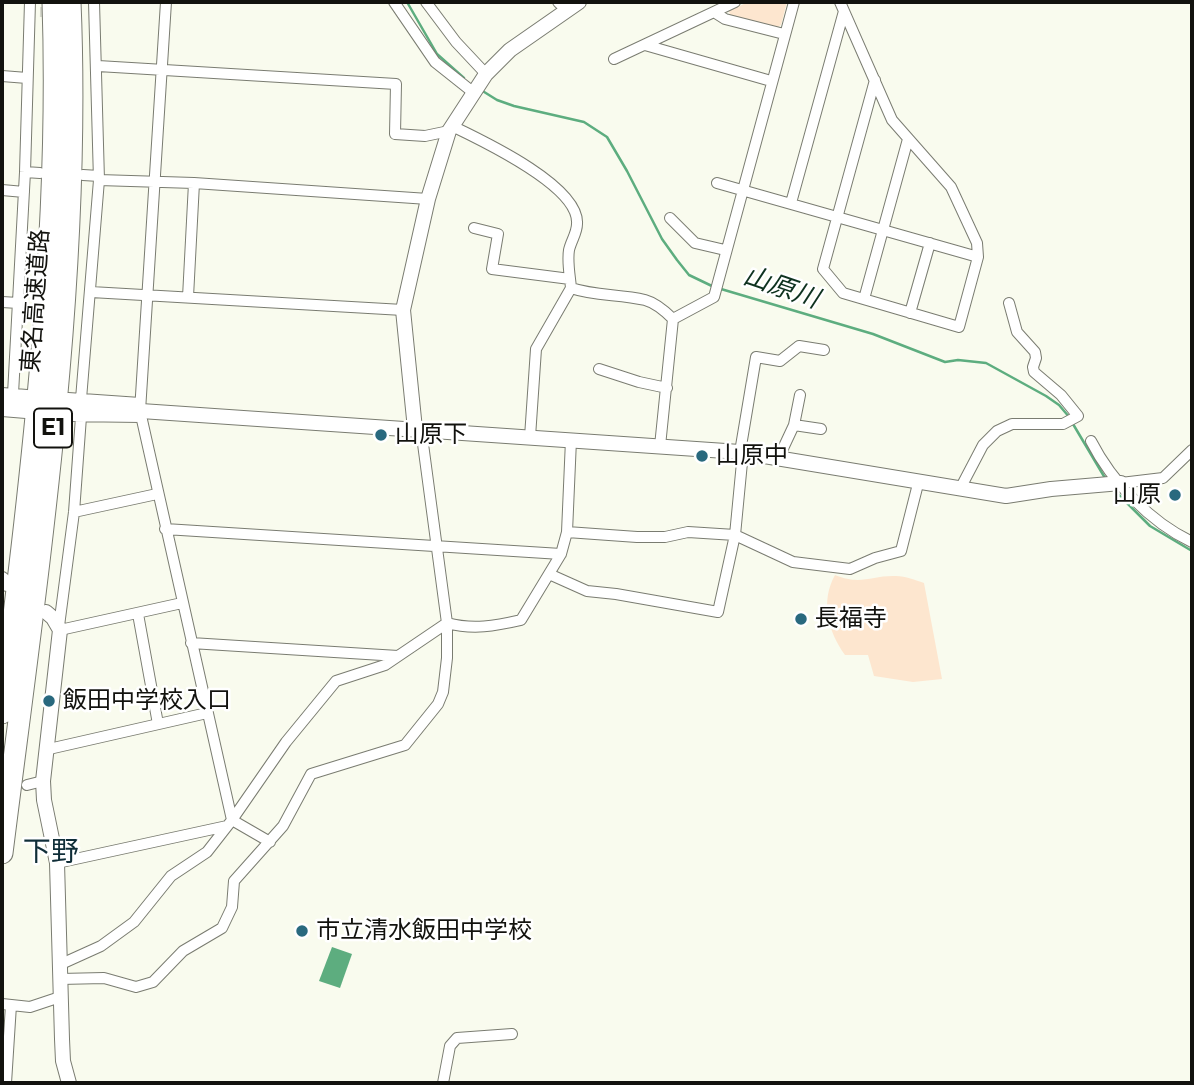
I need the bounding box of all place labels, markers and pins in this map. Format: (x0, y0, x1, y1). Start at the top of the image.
place label: 山原下 (395, 421, 467, 449)
marker: 山原下 (373, 427, 389, 443)
place label: 山原中 (716, 442, 788, 470)
marker: 山原中 (694, 448, 710, 464)
place label: 山原 (1113, 481, 1161, 509)
marker: 山原 (1167, 487, 1183, 503)
place label: 長福寺 (815, 605, 887, 633)
marker: 長福寺 (793, 611, 809, 627)
place label: 飯田中学校入口 (63, 687, 231, 715)
marker: 飯田中学校入口 (41, 693, 57, 709)
place label: 市立清水飯田中学校 (316, 917, 532, 945)
marker: 市立清水飯田中学校 (294, 923, 310, 939)

